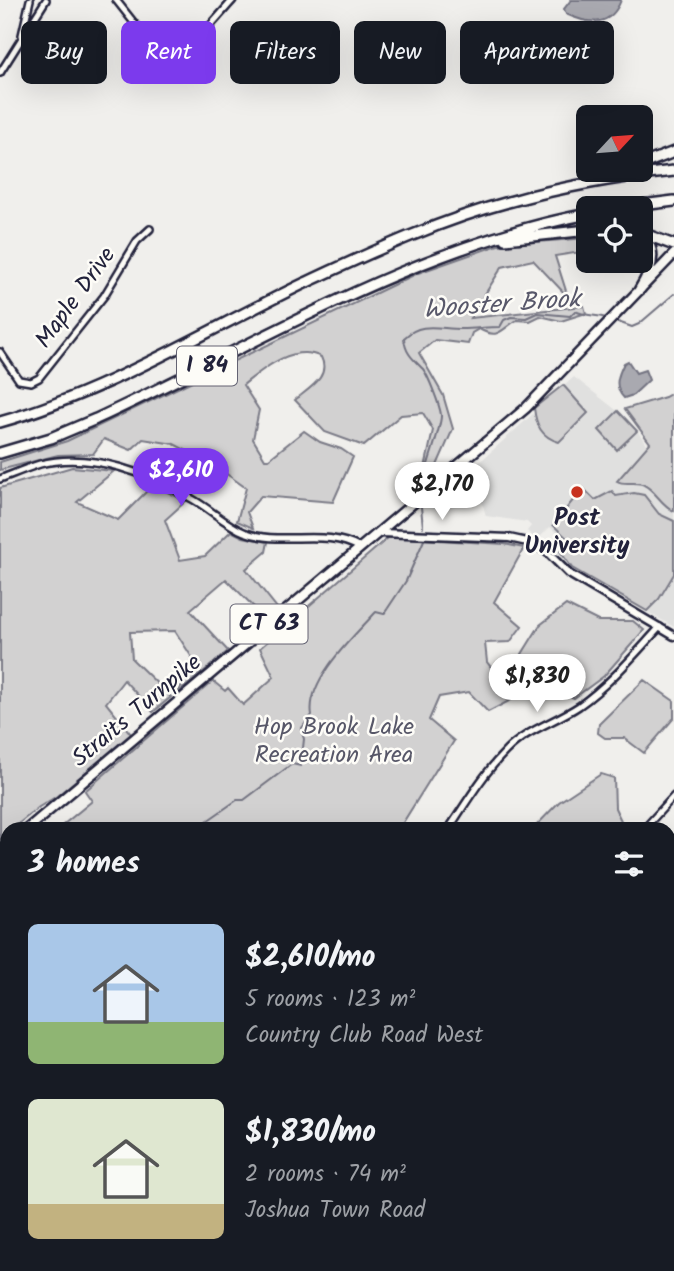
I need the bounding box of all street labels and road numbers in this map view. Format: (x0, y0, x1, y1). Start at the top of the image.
street label: Maple Drive (26, 239, 127, 357)
road number: I 84 (177, 346, 237, 386)
road number: CT 63 (230, 604, 308, 644)
street label: Straits Turnpike (63, 644, 211, 778)

